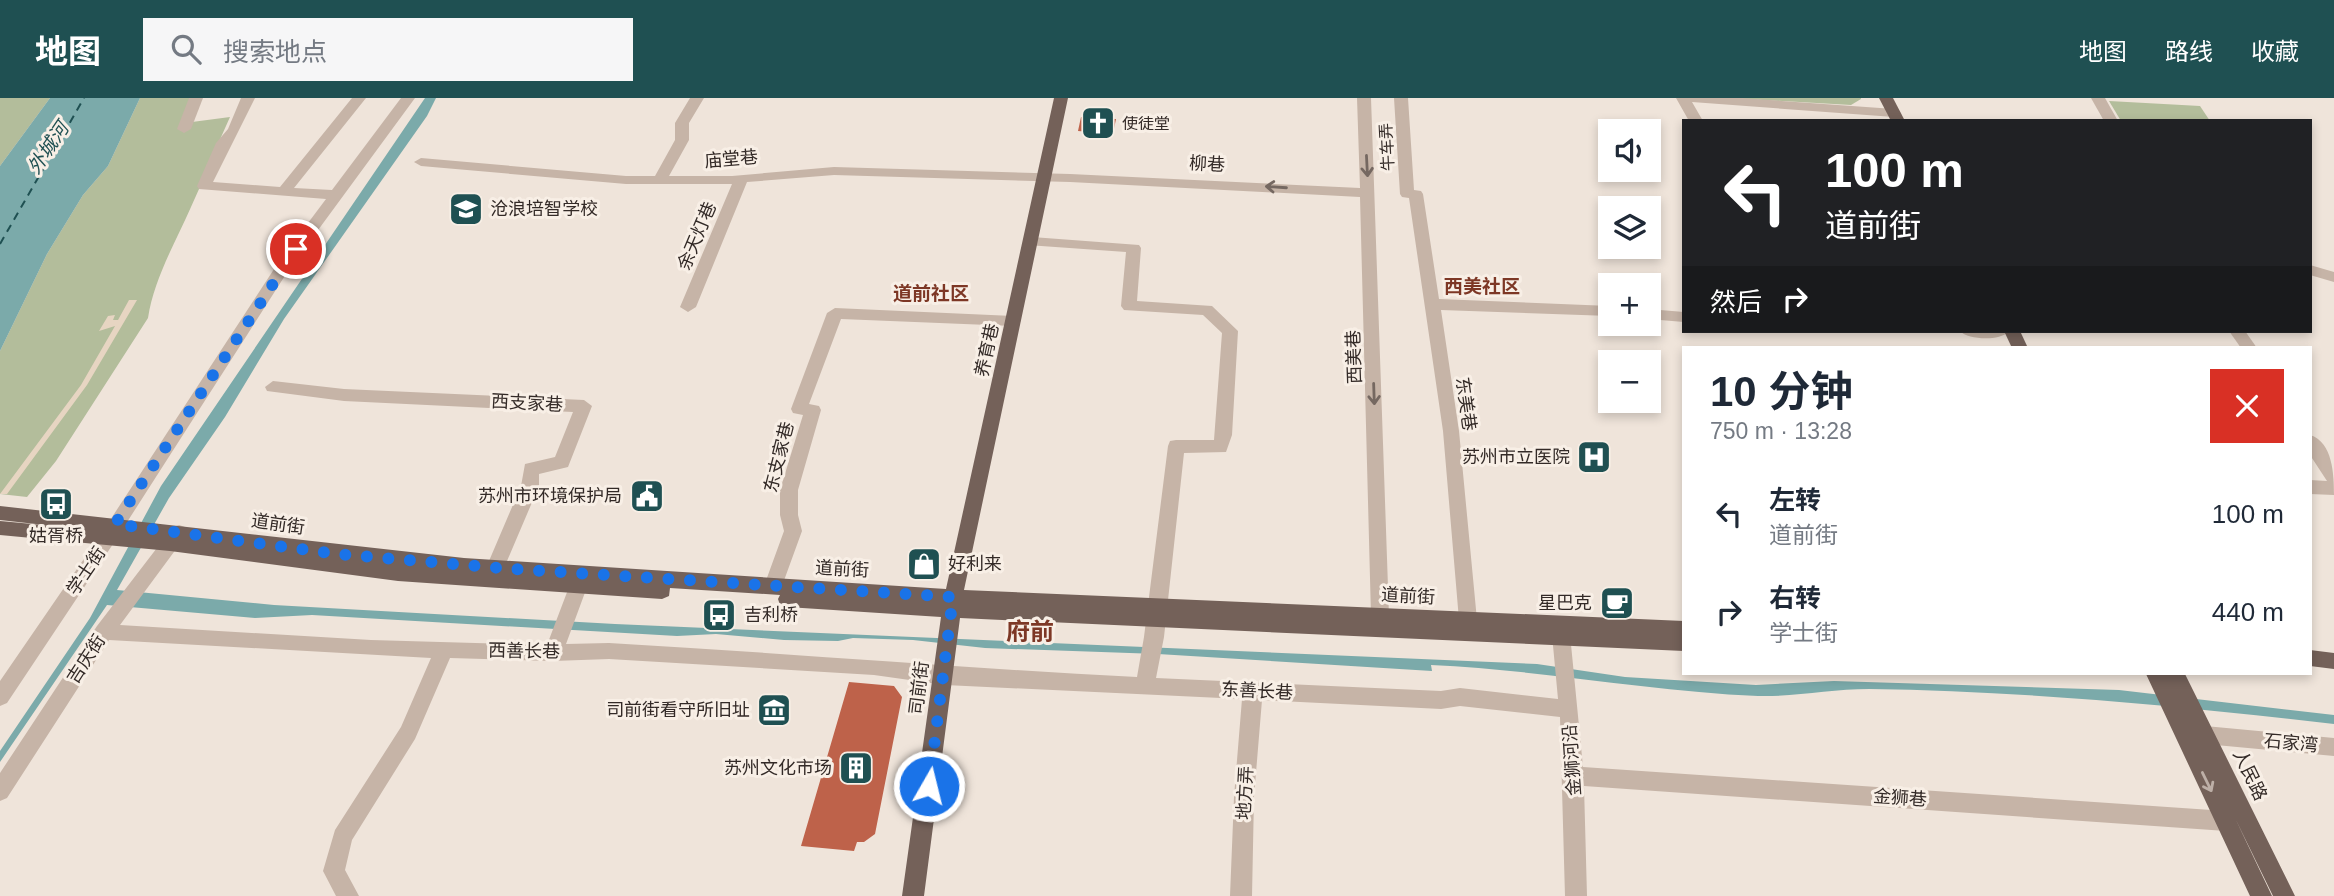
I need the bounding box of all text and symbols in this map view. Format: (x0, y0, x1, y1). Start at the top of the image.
search box (143, 18, 633, 81)
icon: search (167, 30, 205, 68)
text: 地图 (35, 33, 101, 70)
text: 搜索地点 (223, 37, 327, 67)
text: 地图 (2079, 38, 2127, 65)
text: 路线 (2165, 38, 2213, 65)
text: 收藏 (2251, 38, 2299, 65)
church icon: 使徒堂 (1079, 104, 1117, 142)
water label: 外城河 (23, 115, 75, 178)
place label: 使徒堂 (1122, 115, 1170, 132)
map controls (1598, 119, 1661, 413)
button: sound (1598, 119, 1661, 182)
street label: 牛车弄 (1377, 123, 1397, 171)
text: 100 m (1825, 143, 1964, 197)
street label: 庙堂巷 (703, 147, 759, 171)
icon: left (1710, 147, 1801, 238)
street label: 柳巷 (1189, 153, 1225, 175)
one-way arrow (1361, 154, 1374, 177)
one-way arrow (1265, 180, 1288, 193)
school or university icon: 沧浪培智学校 (447, 190, 485, 228)
button: layers (1598, 196, 1661, 259)
place label: 沧浪培智学校 (490, 199, 598, 219)
street label: 余天灯巷 (674, 199, 720, 273)
text: 道前街 (1825, 208, 1921, 244)
pin (266, 219, 326, 279)
icon: arrive (277, 230, 315, 268)
button: + (1598, 273, 1661, 336)
district label: 西美社区 (1444, 276, 1520, 297)
icon: right (1776, 280, 1814, 318)
district label: 道前社区 (893, 283, 969, 304)
text: 然后 (1710, 287, 1762, 317)
street label: 养育巷 (972, 322, 1002, 378)
street label: 西美巷 (1343, 330, 1365, 384)
button: − (1598, 350, 1661, 413)
text: 10 分钟 (1710, 368, 1852, 415)
button: close (2210, 369, 2284, 443)
street label: 东美巷 (1452, 376, 1480, 432)
one-way arrow (1368, 382, 1381, 405)
street label: 西支家巷 (491, 391, 563, 415)
text: 750 m · 13:28 (1710, 418, 1852, 444)
street label: 东支家巷 (761, 420, 797, 494)
hospital icon: 苏州市立医院 (1575, 438, 1613, 476)
place label: 苏州市立医院 (1462, 447, 1570, 467)
public building icon: 苏州市环境保护局 (628, 477, 666, 515)
bus stop icon: 姑胥桥 (37, 485, 75, 523)
text: 左转 (1769, 485, 1821, 515)
place label: 苏州市环境保护局 (478, 486, 622, 506)
icon: left (1710, 495, 1748, 533)
text: 100 m (2212, 499, 2284, 529)
street label: 道前街 (250, 510, 306, 538)
text: 道前街 (1769, 522, 1838, 548)
place label: 姑胥桥 (29, 526, 83, 546)
street label: 学士街 (63, 543, 109, 599)
shop icon: 好利来 (905, 545, 943, 583)
place label: 好利来 (948, 554, 1002, 574)
street label: 道前街 (815, 558, 869, 580)
text: 右转 (1769, 583, 1821, 613)
cafe icon: 星巴克 (1598, 584, 1636, 622)
street label: 道前街 (1381, 585, 1435, 607)
place label: 星巴克 (1538, 593, 1592, 613)
icon: right (1710, 593, 1748, 631)
bus stop icon: 吉利桥 (700, 596, 738, 634)
text: 440 m (2212, 597, 2284, 627)
place label: 吉利桥 (744, 605, 798, 625)
district label: 府前 (1006, 618, 1054, 645)
text: 学士街 (1769, 620, 1838, 646)
street label: 吉庆街 (63, 631, 109, 687)
street label: 西善长巷 (488, 640, 560, 662)
street label: 司前街 (906, 660, 932, 716)
street label: 东善长巷 (1221, 679, 1293, 703)
museum icon: 司前街看守所旧址 (755, 691, 793, 729)
place label: 司前街看守所旧址 (606, 700, 750, 720)
street label: 金狮河沿 (1560, 723, 1584, 797)
street label: 石家湾 (2263, 731, 2319, 755)
street label: 人民路 (2229, 746, 2271, 804)
building icon: 苏州文化市场 (837, 749, 875, 787)
position arrow (892, 749, 966, 823)
place label: 苏州文化市场 (724, 758, 832, 778)
street label: 地方弄 (1234, 766, 1256, 820)
one-way arrow (2200, 771, 2214, 792)
street label: 金狮巷 (1872, 786, 1928, 810)

